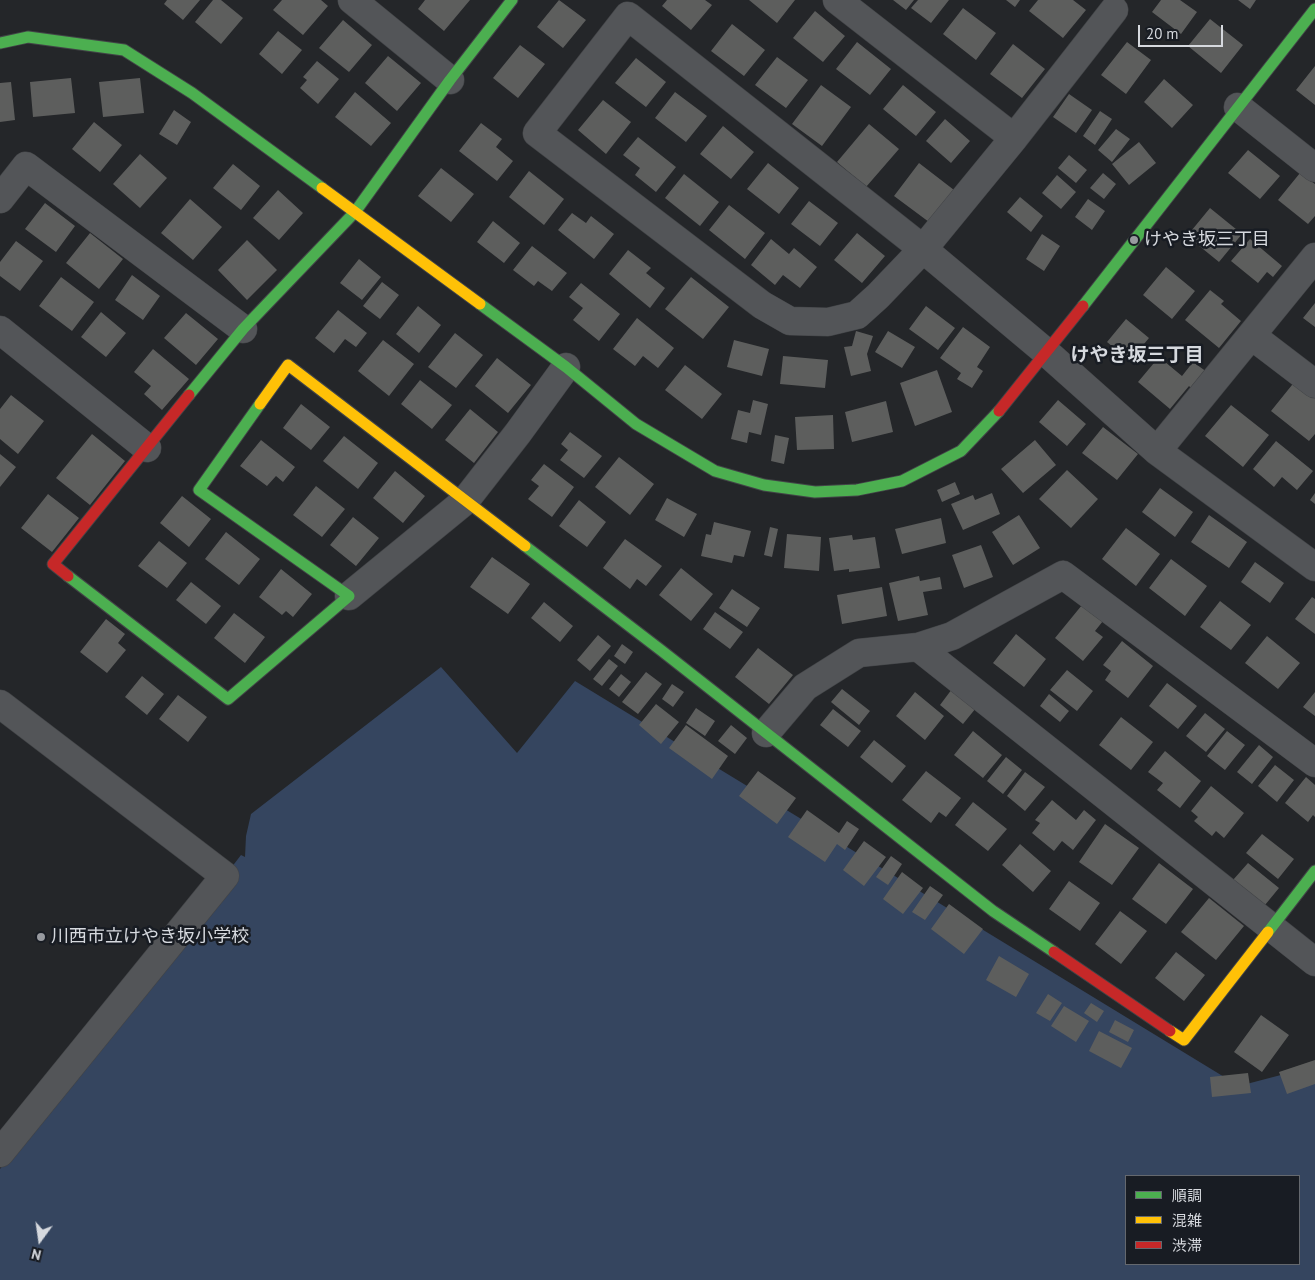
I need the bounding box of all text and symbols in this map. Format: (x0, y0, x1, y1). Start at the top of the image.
scale bar (1140, 15, 1225, 47)
text: 20 m (1146, 24, 1179, 43)
place label: けやき坂三丁目 (1144, 229, 1270, 251)
marker: けやき坂三丁目 (1128, 234, 1140, 246)
district label: けやき坂三丁目 (1071, 345, 1203, 367)
place label: 川西市立けやき坂小学校 (51, 926, 249, 948)
marker: 川西市立けやき坂小学校 (35, 931, 47, 943)
legend (1125, 1175, 1300, 1265)
text: 順調 (1172, 1186, 1202, 1205)
text: 混雑 (1172, 1211, 1202, 1230)
north arrow (15, 1215, 65, 1265)
text: 渋滞 (1172, 1236, 1202, 1255)
text: N (30, 1245, 43, 1264)

